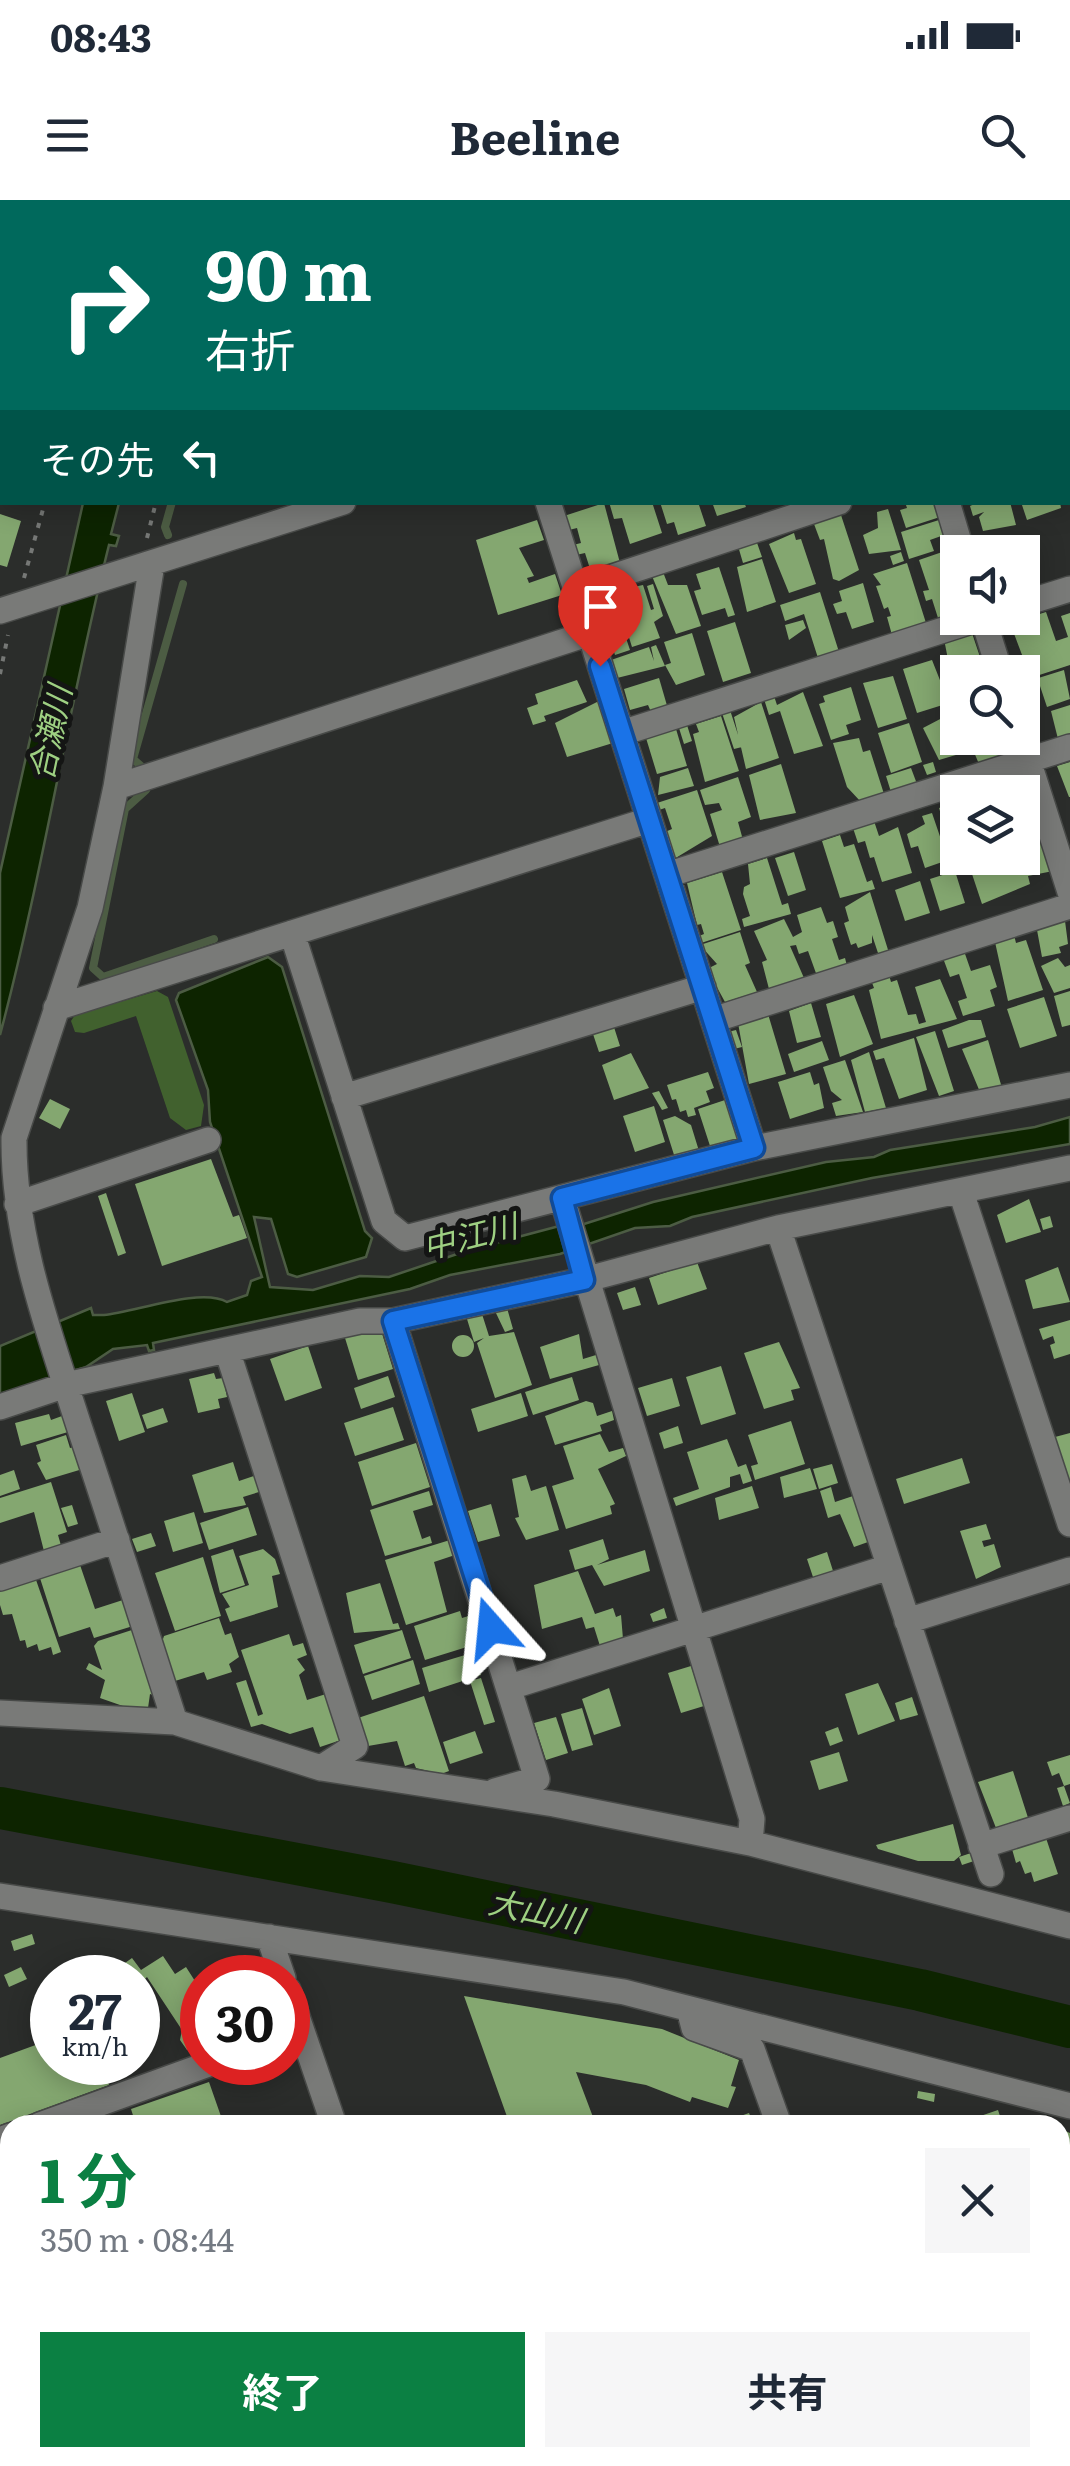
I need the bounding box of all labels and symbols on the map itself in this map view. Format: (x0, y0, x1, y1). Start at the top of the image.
pin (558, 564, 643, 667)
water label: 合瀬川 (15, 678, 82, 784)
water label: 中江川 (417, 1198, 525, 1269)
position arrow (439, 1576, 543, 1680)
water label: 大山川 (485, 1876, 591, 1943)
speed limit sign: 30 (180, 1955, 310, 2085)

